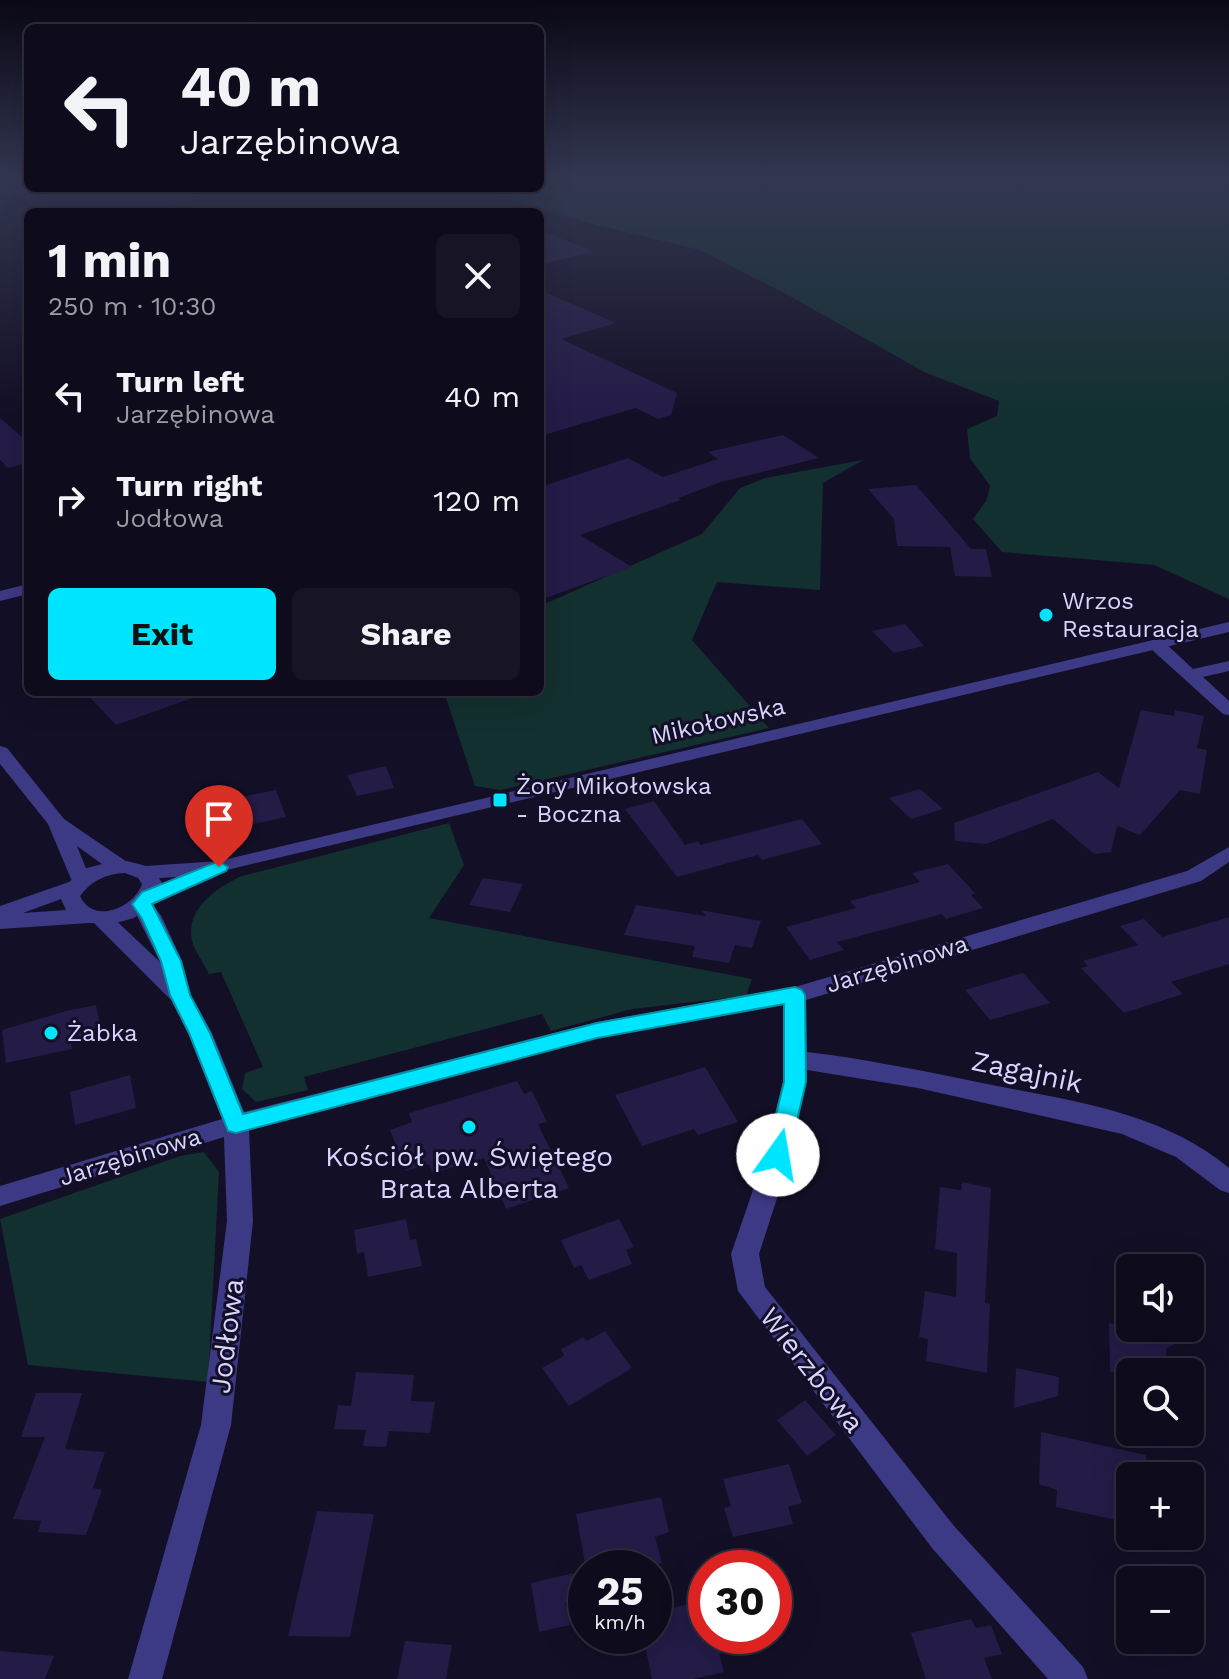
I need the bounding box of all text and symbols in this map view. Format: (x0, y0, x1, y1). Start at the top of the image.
text: 40 m (180, 54, 321, 120)
icon: left (48, 56, 152, 160)
text: Jarzębinowa (180, 121, 400, 163)
text: 1 min (48, 232, 171, 289)
button: close (436, 234, 520, 318)
text: 250 m · 10:30 (48, 291, 217, 321)
text: Turn left (116, 364, 244, 399)
icon: left (48, 374, 92, 418)
text: 40 m (444, 379, 520, 414)
text: Jarzębinowa (116, 399, 275, 429)
text: Turn right (116, 468, 262, 503)
icon: right (48, 478, 92, 522)
text: 120 m (433, 483, 520, 518)
text: Jodłowa (116, 503, 223, 533)
place label: Wrzos Restauracja (1062, 587, 1199, 643)
button: Exit (48, 588, 276, 680)
button: Share (292, 588, 520, 680)
marker: Wrzos Restauracja (1037, 606, 1055, 624)
street label: Mikołowska (648, 692, 788, 750)
place label: Żory Mikołowska - Boczna (516, 772, 712, 828)
pin (185, 785, 253, 867)
marker: Żory Mikołowska - Boczna (491, 791, 509, 809)
icon: arrive (197, 797, 241, 841)
street label: Jarzębinowa (823, 929, 971, 999)
place label: Żabka (67, 1019, 138, 1047)
marker: Żabka (42, 1024, 60, 1042)
street label: Zagajnik (969, 1044, 1085, 1100)
position arrow (736, 1113, 820, 1197)
marker: Kościół pw. Świętego Brata Alberta (460, 1118, 478, 1136)
street label: Jarzębinowa (56, 1122, 204, 1192)
place label: Kościół pw. Świętego Brata Alberta (325, 1140, 613, 1205)
map controls (1116, 1254, 1204, 1654)
button: sound (1116, 1254, 1204, 1342)
street label: Jodłowa (204, 1276, 250, 1395)
street label: Wierzbowa (753, 1301, 871, 1439)
button: search (1116, 1358, 1204, 1446)
button: + (1116, 1462, 1204, 1550)
speed limit sign: 30 (688, 1550, 792, 1654)
button: − (1116, 1566, 1204, 1654)
text: 25 (596, 1568, 644, 1615)
text: km/h (594, 1610, 646, 1634)

